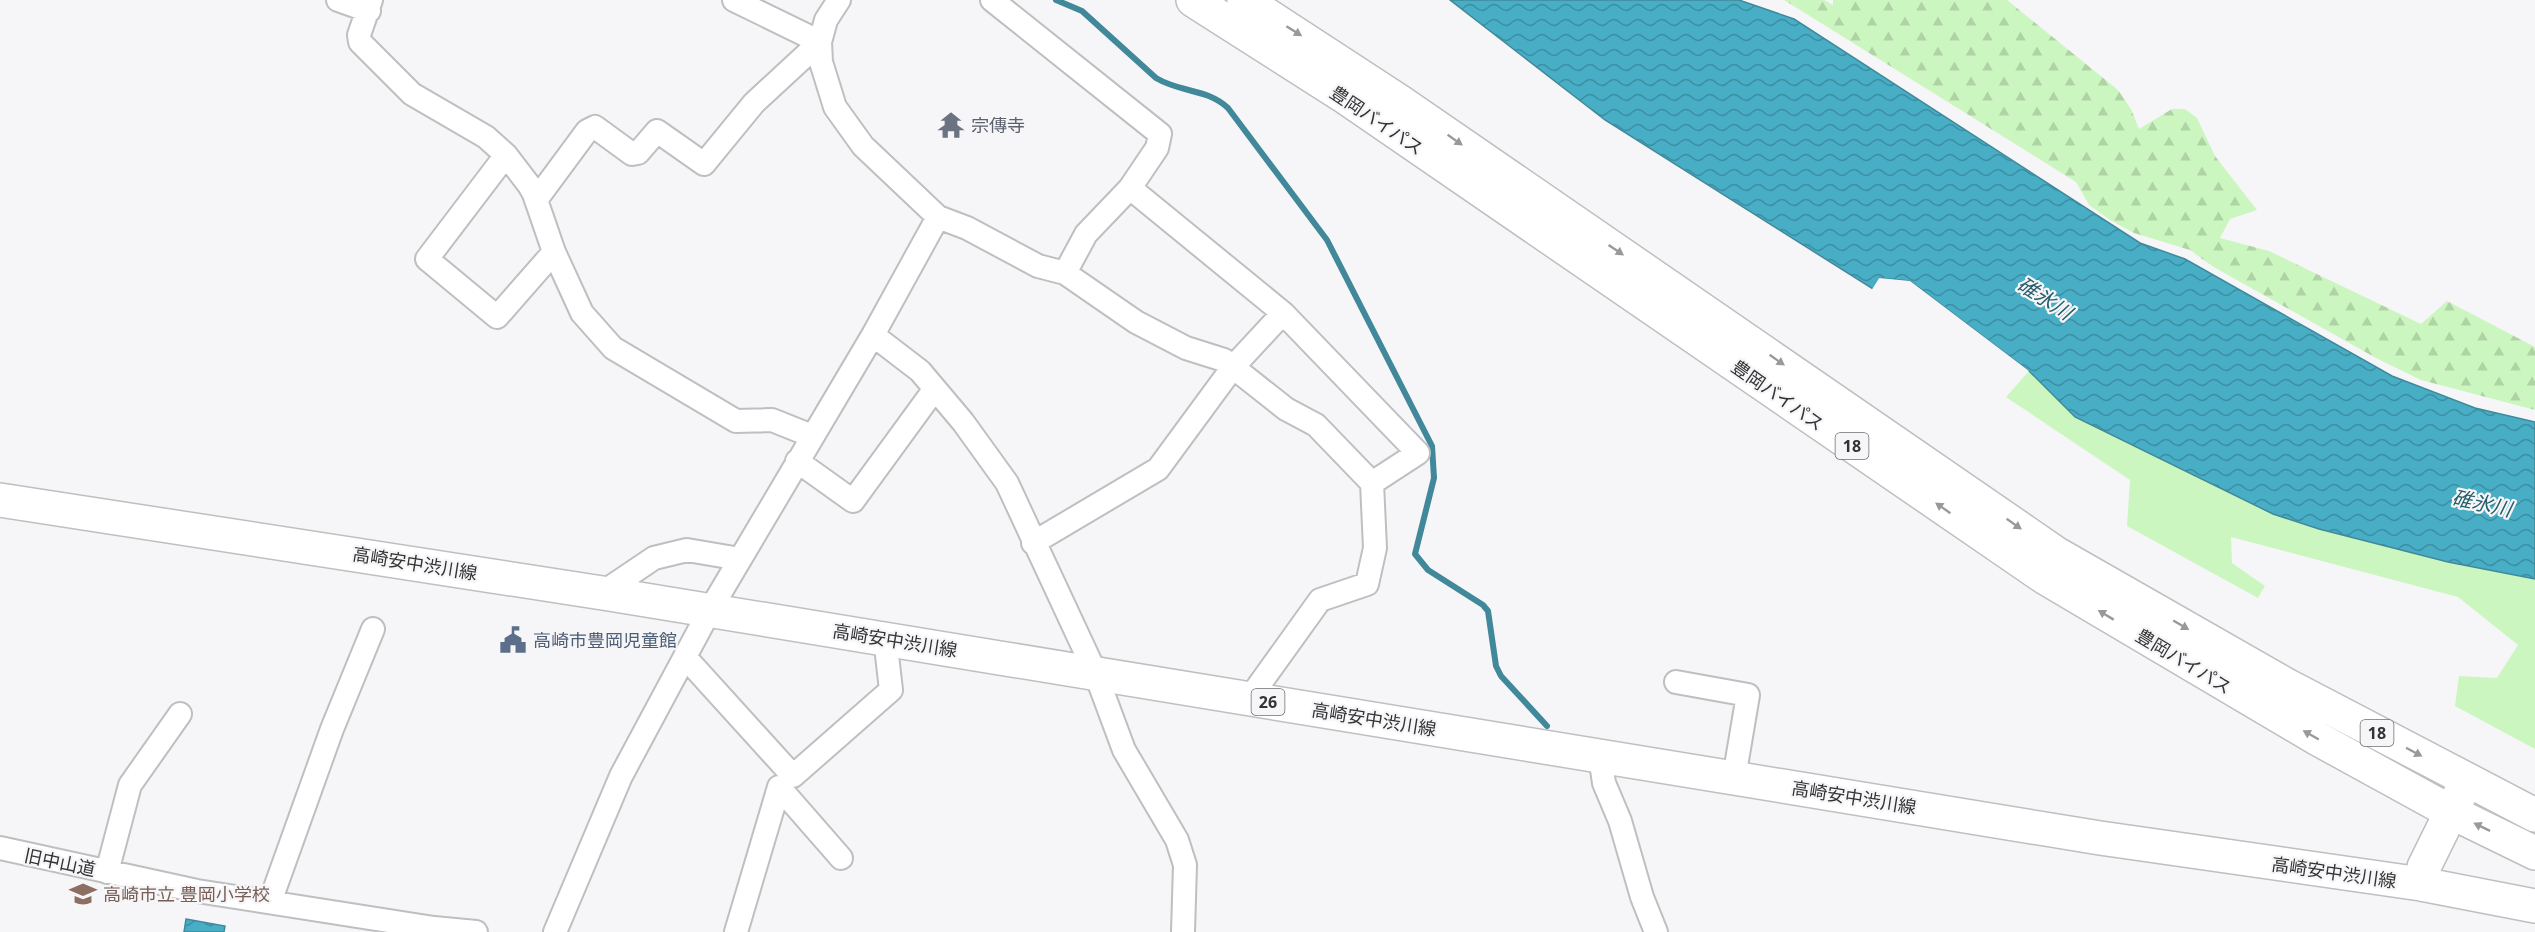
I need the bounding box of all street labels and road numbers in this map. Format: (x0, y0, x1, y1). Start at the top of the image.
street label: 豊岡バイパス (1326, 80, 1428, 160)
street label: 豊岡バイパス (1727, 354, 1829, 436)
road number: 18 (1836, 433, 1868, 459)
street label: 高崎安中渋川線 (351, 541, 479, 585)
street label: 高崎安中渋川線 (831, 618, 959, 662)
street label: 豊岡バイパス (2132, 623, 2236, 699)
road number: 26 (1252, 689, 1284, 715)
street label: 高崎安中渋川線 (1310, 697, 1438, 741)
road number: 18 (2360, 720, 2394, 746)
street label: 高崎安中渋川線 (1790, 775, 1918, 819)
street label: 旧中山道 (22, 843, 98, 881)
street label: 高崎安中渋川線 (2270, 851, 2398, 893)

